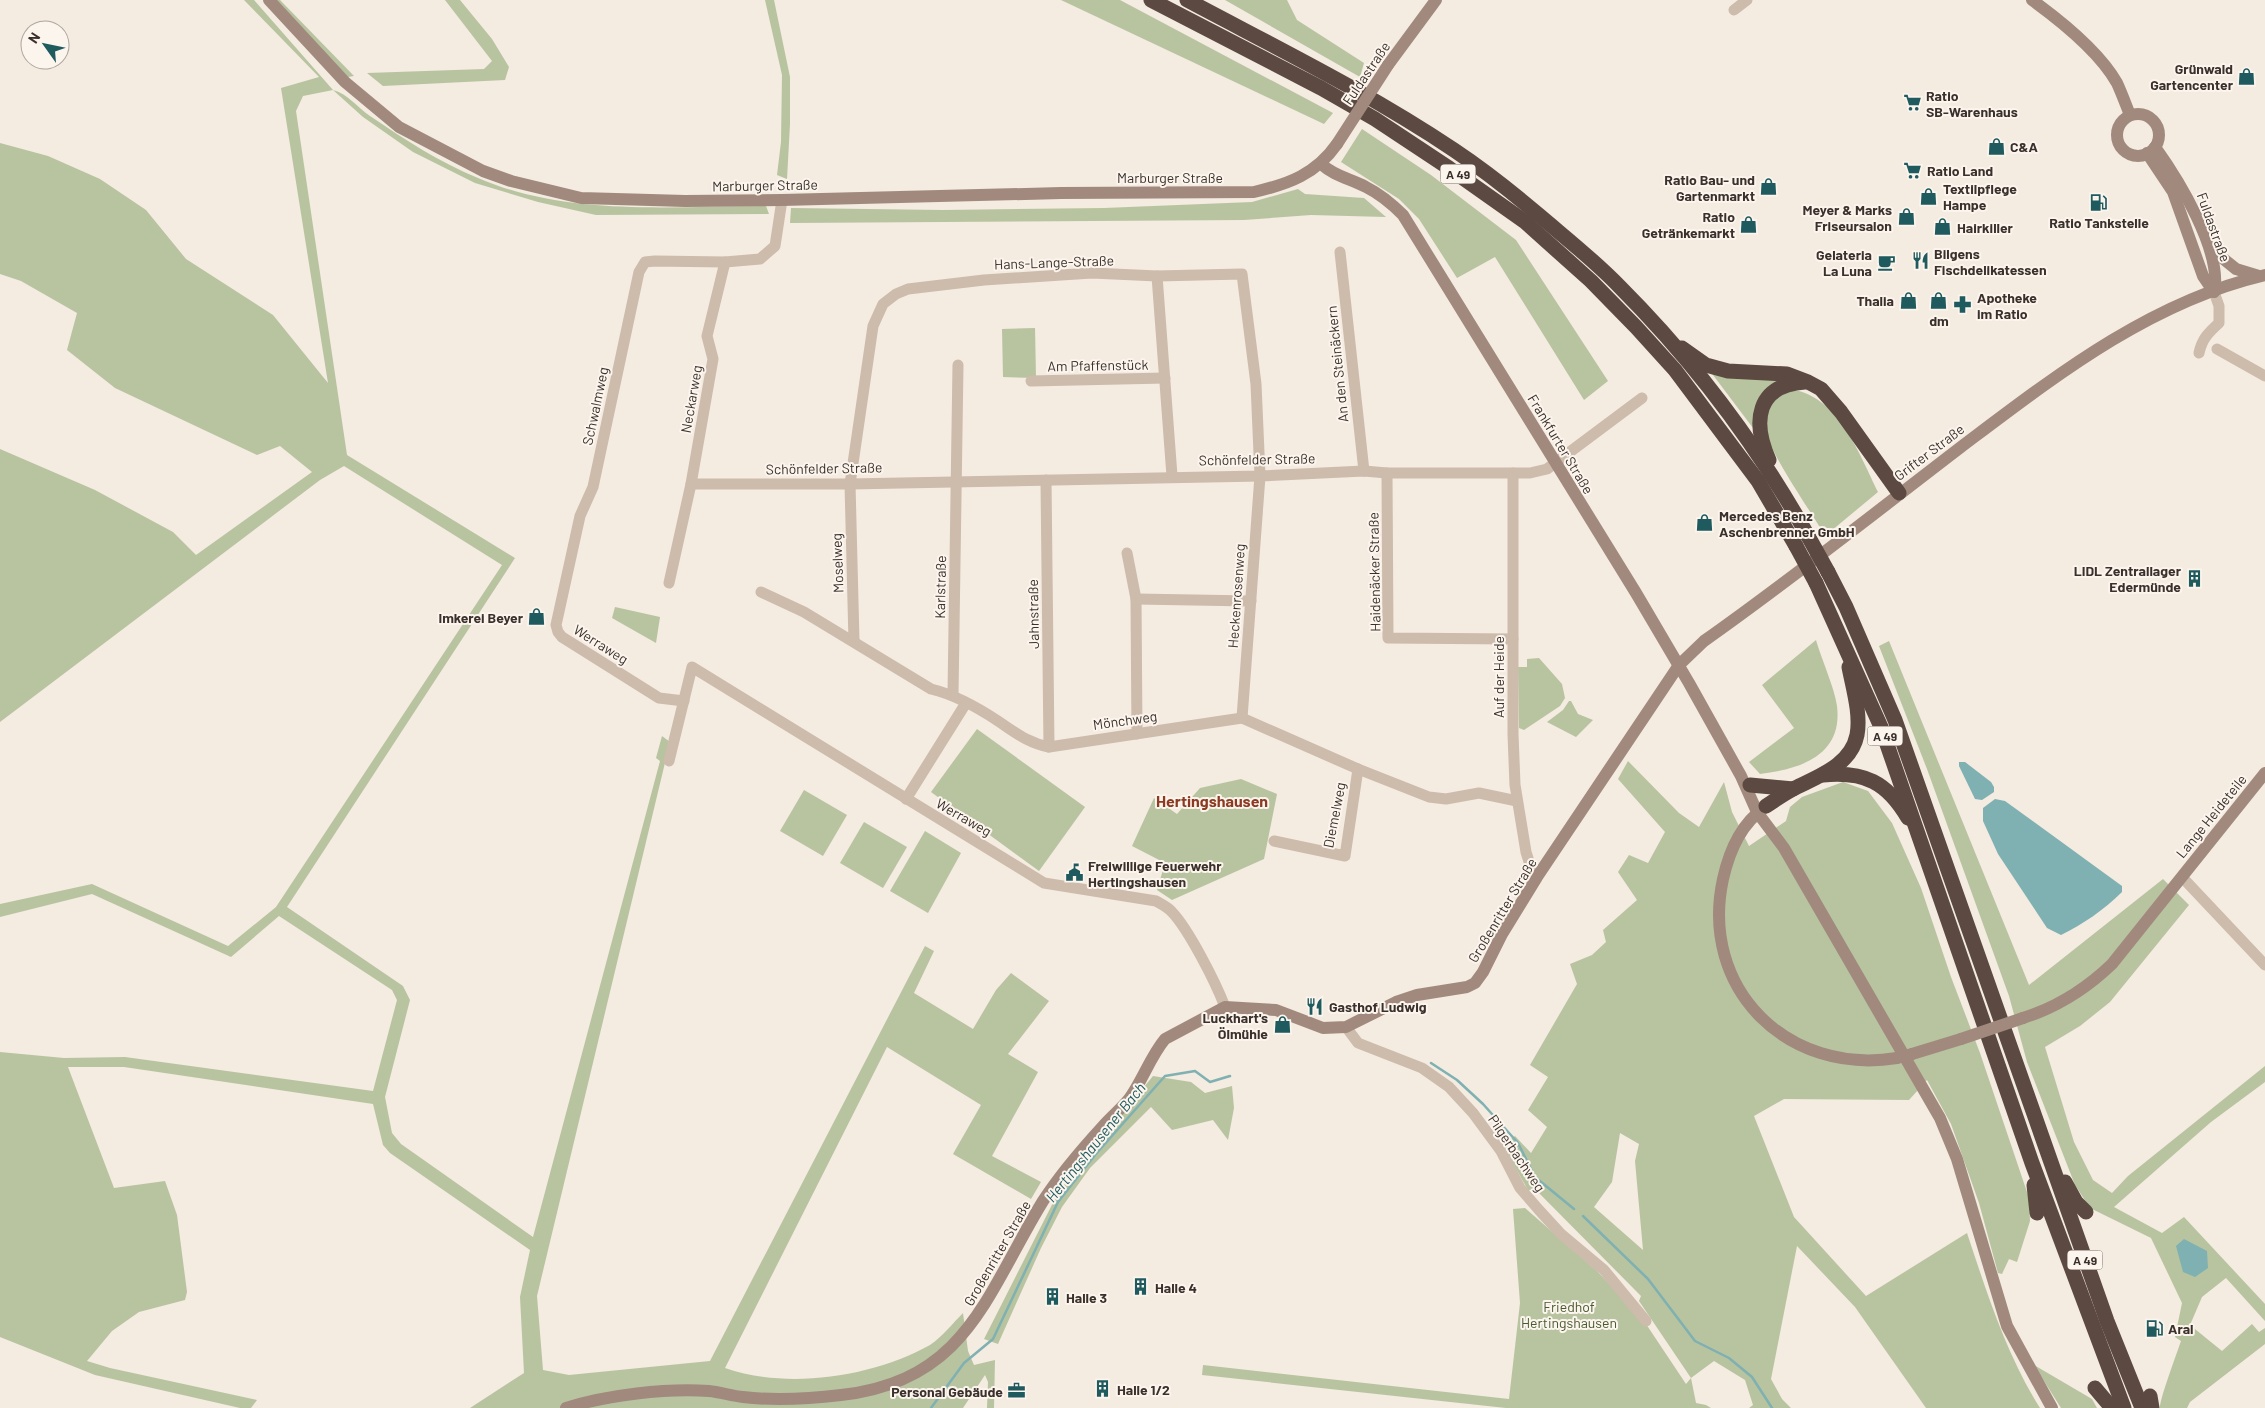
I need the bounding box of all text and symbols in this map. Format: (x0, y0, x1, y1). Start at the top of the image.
north arrow (20, 20, 70, 70)
text: N (24, 29, 43, 46)
street label: Fuldastraße (1339, 38, 1393, 108)
place label: Grünwald Gartencenter (2150, 60, 2234, 93)
shop icon: Grünwald Gartencenter (2237, 66, 2257, 86)
place label: Ratio SB-Warenhaus (1926, 87, 2018, 120)
supermarket icon: Ratio SB-Warenhaus (1902, 93, 1922, 113)
shop icon: C&A (1986, 136, 2006, 156)
place label: C&A (2010, 138, 2038, 155)
supermarket icon: Ratio Land (1903, 160, 1923, 180)
place label: Ratio Land (1927, 162, 1993, 179)
road number: A 49 (1440, 164, 1476, 183)
street label: Marburger Straße (1117, 169, 1223, 186)
place label: Ratio Bau- und Gartenmarkt (1664, 171, 1755, 204)
street label: Marburger Straße (712, 176, 818, 194)
shop icon: Ratio Bau- und Gartenmarkt (1759, 177, 1779, 197)
place label: Textilpflege Hampe (1943, 180, 2017, 213)
shop icon: Textilpflege Hampe (1919, 186, 1939, 206)
street label: Fuldastraße (2194, 190, 2234, 264)
fuel station icon: Ratio Tankstelle (2089, 192, 2109, 212)
place label: Meyer & Marks Friseursalon (1803, 201, 1892, 234)
shop icon: Meyer & Marks Friseursalon (1896, 207, 1916, 227)
place label: Ratio Getränkemarkt (1642, 208, 1735, 241)
shop icon: Ratio Getränkemarkt (1739, 214, 1759, 234)
place label: Ratio Tankstelle (2049, 214, 2149, 231)
shop icon: Hairkiller (1933, 217, 1953, 237)
place label: Hairkiller (1957, 219, 2014, 236)
place label: Bilgens Fischdelikatessen (1934, 245, 2047, 278)
place label: Gelateria La Luna (1816, 246, 1872, 279)
street label: Hans-Lange-Straße (994, 251, 1114, 273)
restaurant icon: Bilgens Fischdelikatessen (1910, 251, 1930, 271)
cafe icon: Gelateria La Luna (1876, 252, 1896, 272)
place label: Apotheke im Ratio (1977, 289, 2037, 322)
shop icon: Thalia (1898, 290, 1918, 310)
shop icon: dm (1929, 290, 1949, 310)
place label: Thalia (1856, 292, 1894, 309)
pharmacy icon: Apotheke im Ratio (1953, 295, 1973, 315)
street label: An den Steinäckern (1322, 305, 1352, 423)
place label: dm (1929, 312, 1949, 329)
street label: Am Pfaffenstück (1047, 356, 1149, 374)
street label: Neckarweg (677, 364, 705, 434)
street label: Schwalmweg (578, 365, 612, 447)
street label: Frankfurter Straße (1525, 391, 1597, 497)
street label: Grifter Straße (1891, 420, 1967, 484)
street label: Schönfelder Straße (1199, 449, 1315, 469)
street label: Schönfelder Straße (766, 458, 882, 478)
place label: Mercedes Benz Aschenbrenner GmbH (1719, 507, 1855, 540)
street label: Haidenäcker Straße (1364, 512, 1384, 632)
shop icon: Mercedes Benz Aschenbrenner GmbH (1695, 513, 1715, 533)
street label: Moselweg (827, 533, 847, 593)
street label: Heckenrosenweg (1224, 543, 1248, 649)
street label: Karlstraße (931, 555, 949, 619)
place label: LIDL Zentrallager Edermünde (2074, 562, 2182, 595)
building icon: LIDL Zentrallager Edermünde (2185, 568, 2205, 588)
street label: Jahnstraße (1024, 579, 1042, 649)
shop icon: Imkerei Beyer (527, 607, 547, 627)
place label: Imkerei Beyer (438, 609, 524, 626)
street label: Werraweg (571, 621, 631, 667)
street label: Auf der Heide (1490, 636, 1507, 718)
street label: Mönchweg (1092, 707, 1158, 733)
road number: A 49 (1868, 726, 1902, 746)
street label: Lange Heideteile (2172, 771, 2250, 861)
street label: Diemelweg (1319, 781, 1349, 849)
district label: Hertingshausen (1156, 791, 1268, 810)
street label: Werraweg (933, 794, 995, 840)
street label: Großenritter Straße (1464, 855, 1540, 965)
place label: Freiwillige Feuerwehr Hertingshausen (1088, 857, 1222, 890)
public building icon: Freiwillige Feuerwehr Hertingshausen (1064, 863, 1084, 883)
restaurant icon: Gasthof Ludwig (1305, 996, 1325, 1016)
place label: Gasthof Ludwig (1329, 998, 1427, 1015)
place label: Luckhart's Ölmühle (1203, 1009, 1268, 1042)
shop icon: Luckhart's Ölmühle (1272, 1015, 1292, 1035)
water label: Hertingshausener Bach (1041, 1078, 1149, 1205)
street label: Pilgerbachweg (1485, 1111, 1549, 1195)
street label: Großenritter Straße (960, 1197, 1034, 1309)
road number: A 49 (2068, 1250, 2102, 1270)
building icon: Halle 4 (1131, 1277, 1151, 1297)
place label: Halle 4 (1155, 1279, 1197, 1296)
building icon: Halle 3 (1042, 1287, 1062, 1307)
place label: Halle 3 (1066, 1289, 1107, 1306)
park label: Friedhof Hertingshausen (1521, 1298, 1617, 1331)
fuel station icon: Aral (2144, 1318, 2164, 1338)
place label: Aral (2168, 1320, 2193, 1337)
building icon: Halle 1/2 (1093, 1379, 1113, 1399)
office icon: Personal Gebäude (1007, 1381, 1027, 1401)
place label: Halle 1/2 (1117, 1381, 1170, 1398)
place label: Personal Gebäude (891, 1383, 1003, 1400)

